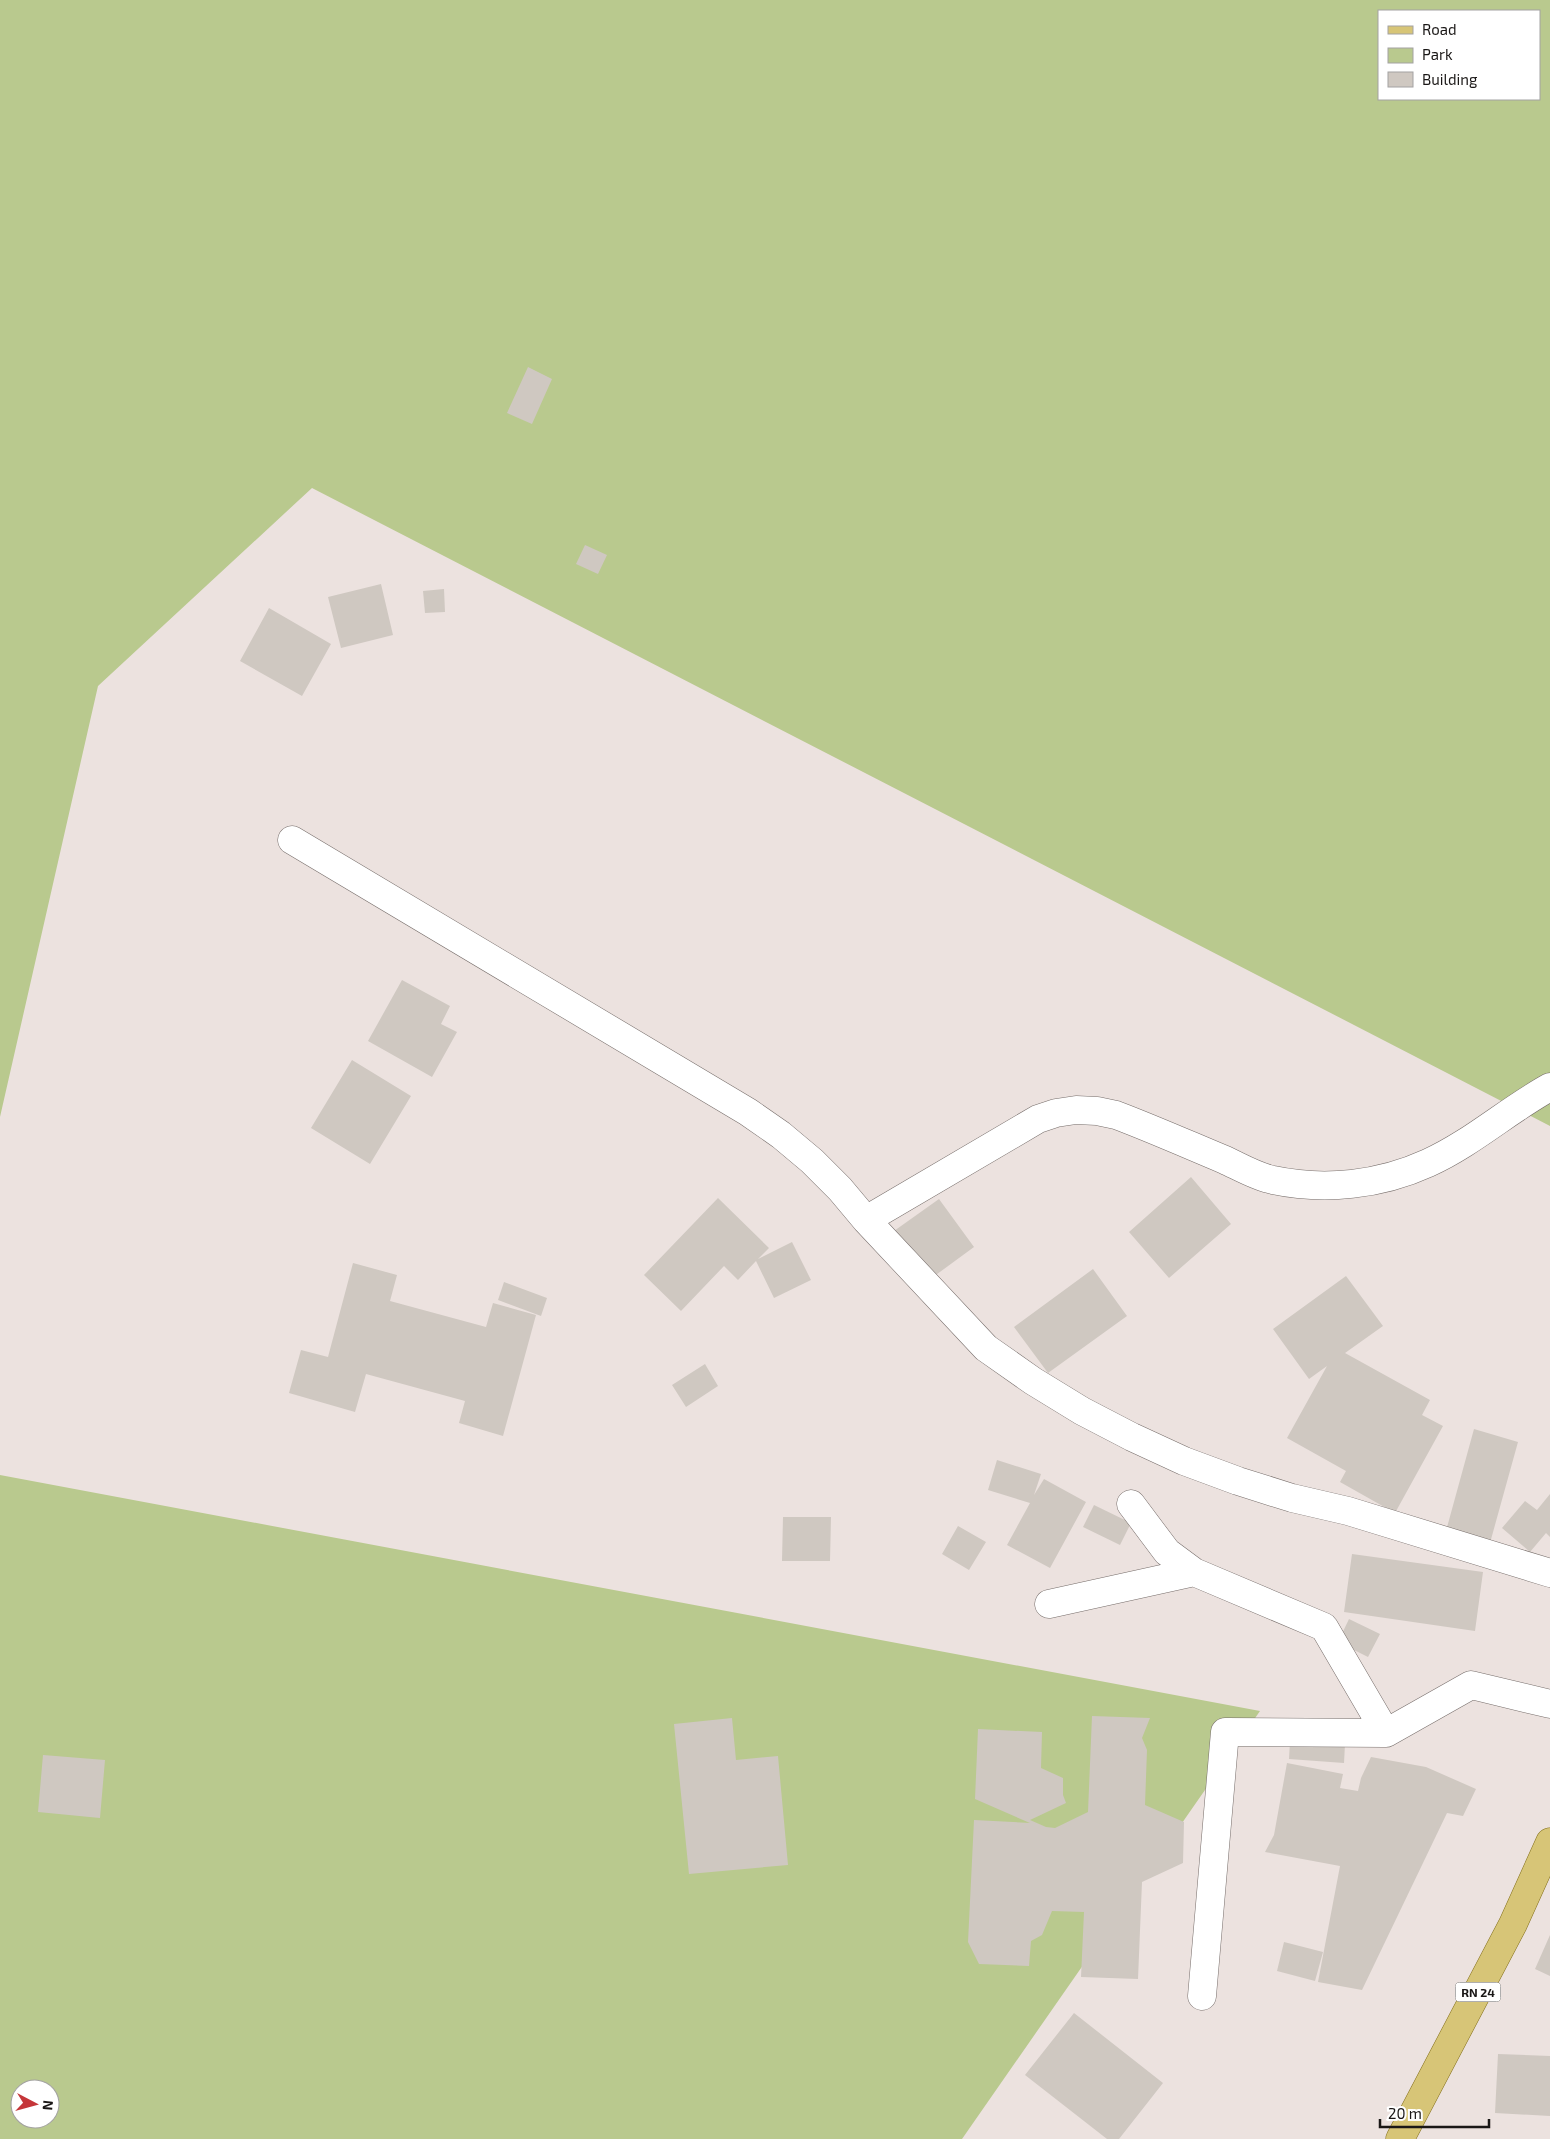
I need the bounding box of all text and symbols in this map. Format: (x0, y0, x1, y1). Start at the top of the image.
legend (1378, 10, 1540, 100)
text: Road (1422, 20, 1457, 38)
text: Park (1422, 45, 1453, 63)
text: Building (1422, 70, 1478, 88)
road number: RN 24 (1456, 1982, 1500, 2001)
north arrow (10, 2079, 60, 2129)
scale bar (1380, 2096, 1489, 2128)
text: N (39, 2099, 57, 2111)
text: 20 m (1388, 2104, 1422, 2122)

